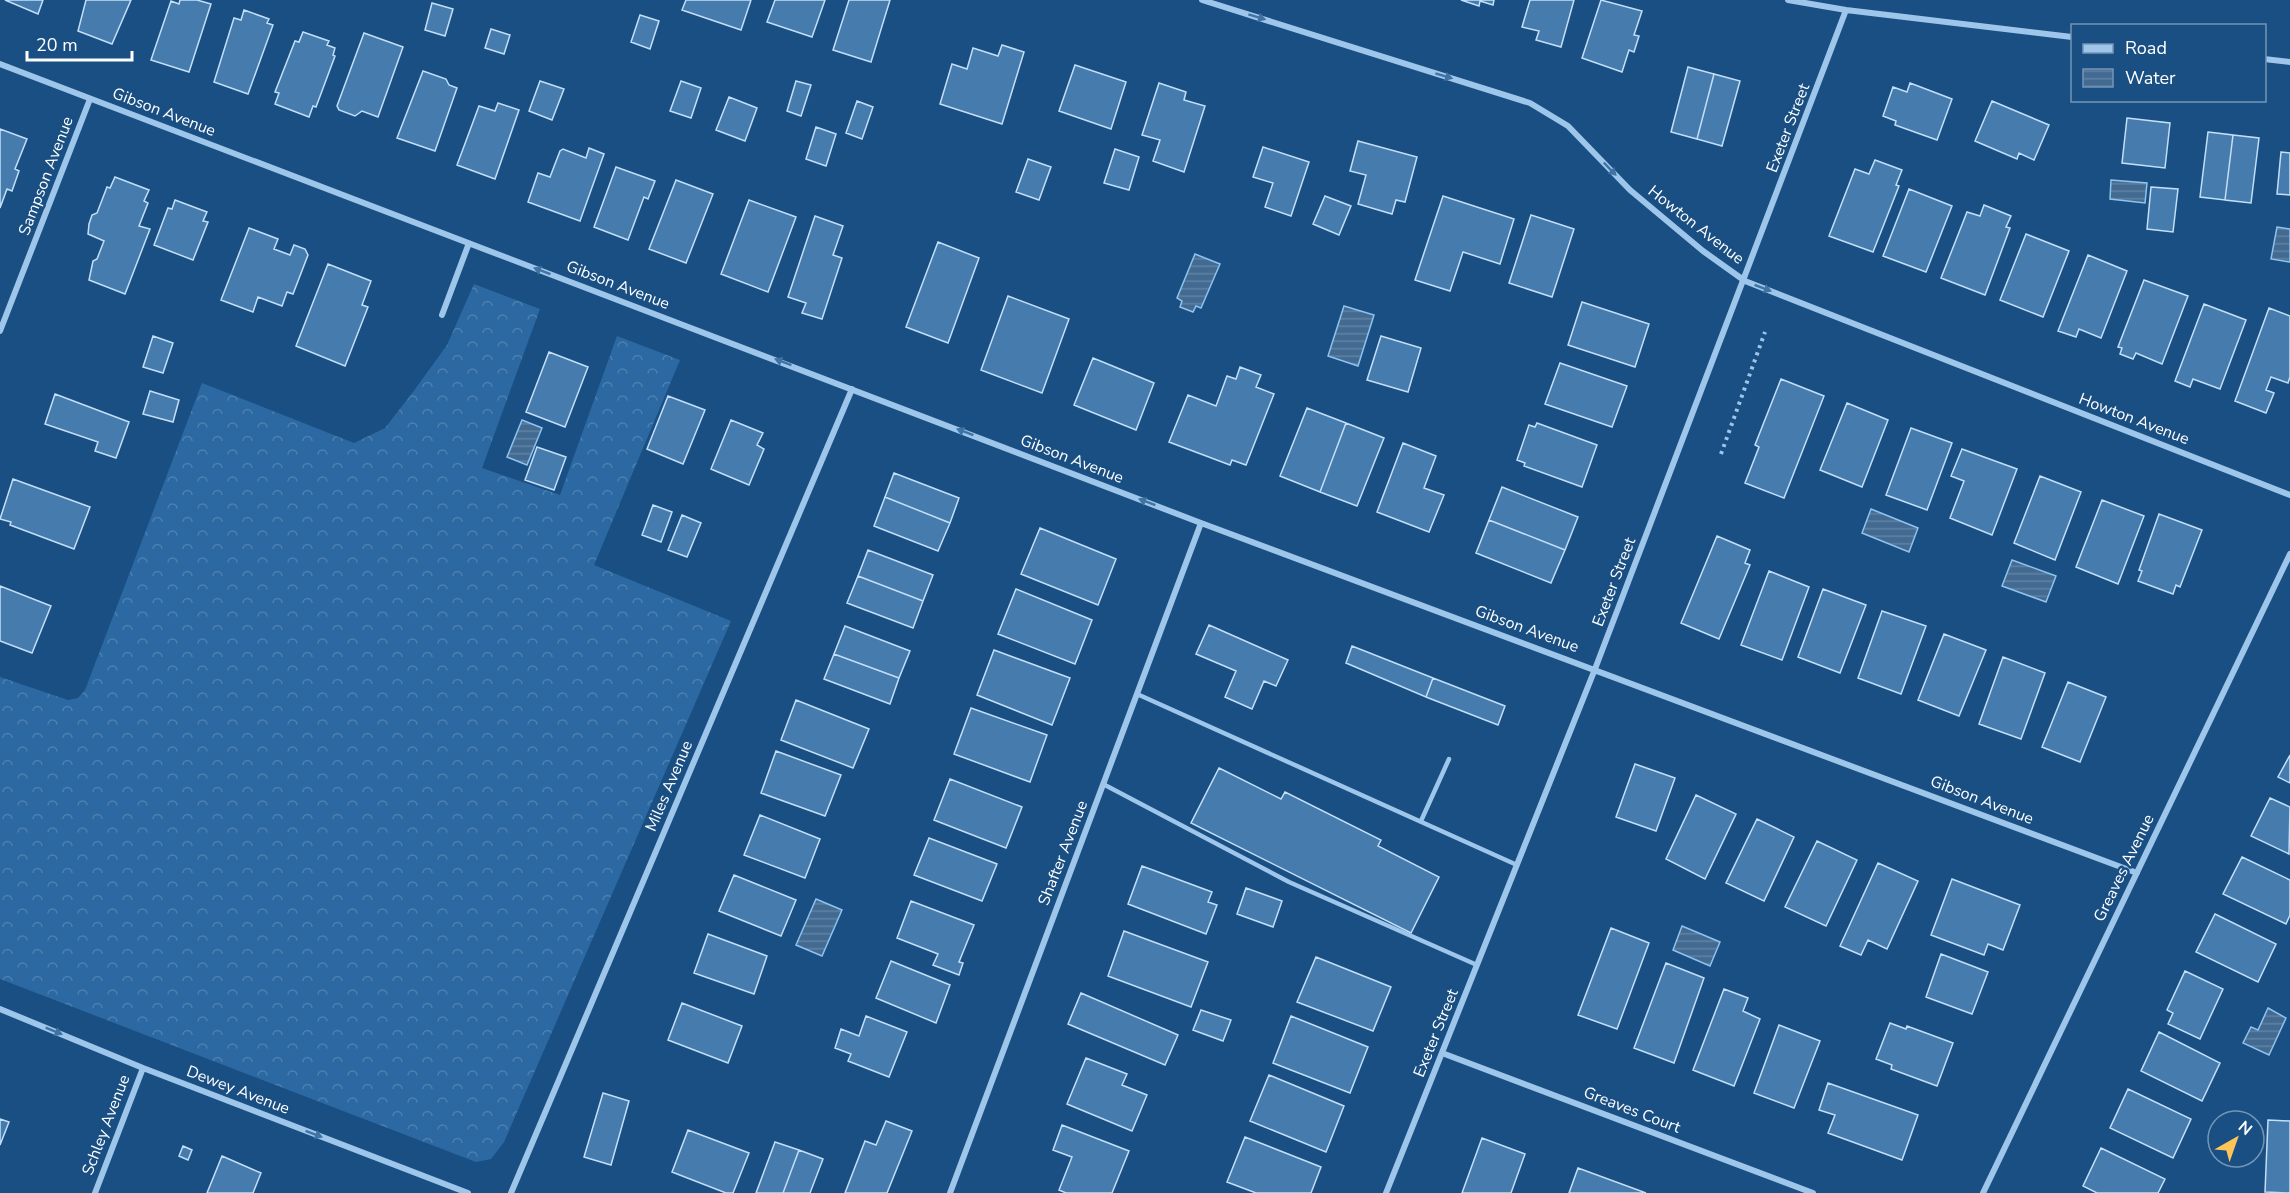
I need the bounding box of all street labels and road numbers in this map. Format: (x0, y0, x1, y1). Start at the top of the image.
street label: Exeter Street (1761, 80, 1815, 176)
street label: Gibson Avenue (109, 82, 219, 142)
street label: Sampson Avenue (13, 113, 79, 239)
street label: Howton Avenue (1643, 180, 1749, 270)
street label: Gibson Avenue (563, 255, 673, 315)
street label: Howton Avenue (2076, 388, 2192, 450)
street label: Gibson Avenue (1017, 429, 1127, 489)
street label: Exeter Street (1587, 534, 1641, 630)
street label: Gibson Avenue (1472, 600, 1582, 658)
street label: Miles Avenue (640, 737, 698, 835)
street label: Gibson Avenue (1927, 770, 2037, 830)
street label: Shafter Avenue (1033, 797, 1093, 909)
street label: Greaves Avenue (2088, 811, 2160, 925)
street label: Exeter Street (1408, 985, 1464, 1081)
street label: Dewey Avenue (183, 1060, 293, 1120)
street label: Schley Avenue (77, 1071, 135, 1179)
street label: Greaves Court (1580, 1081, 1684, 1139)

